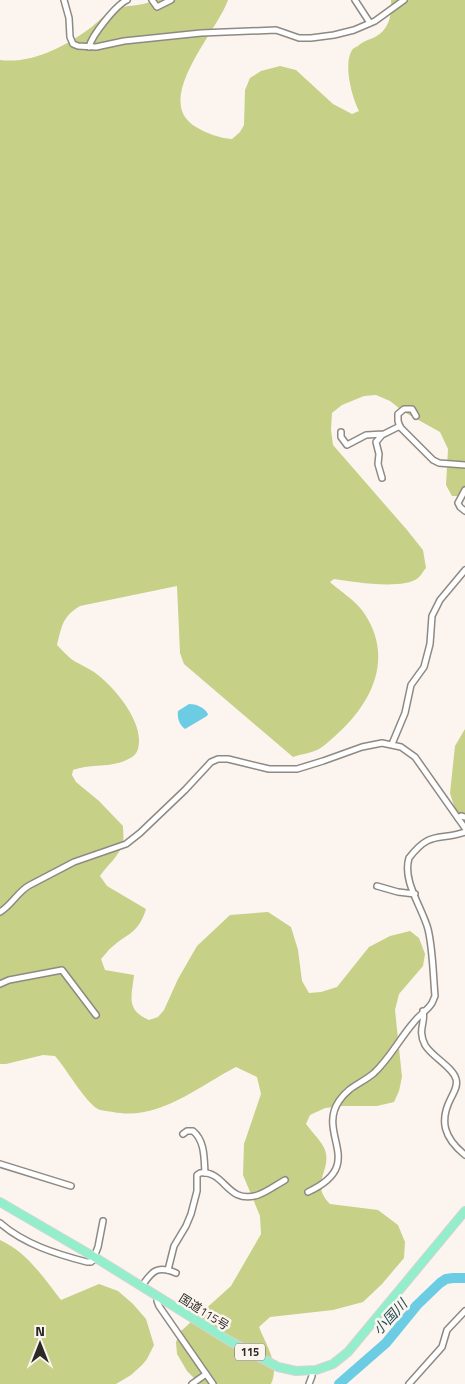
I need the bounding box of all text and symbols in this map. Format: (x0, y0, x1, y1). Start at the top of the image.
street label: 国道115号 (175, 1289, 233, 1335)
water label: 小国川 (368, 1293, 413, 1339)
north arrow (15, 1319, 65, 1369)
text: N (35, 1320, 45, 1341)
road number: 115 (235, 1344, 265, 1360)

